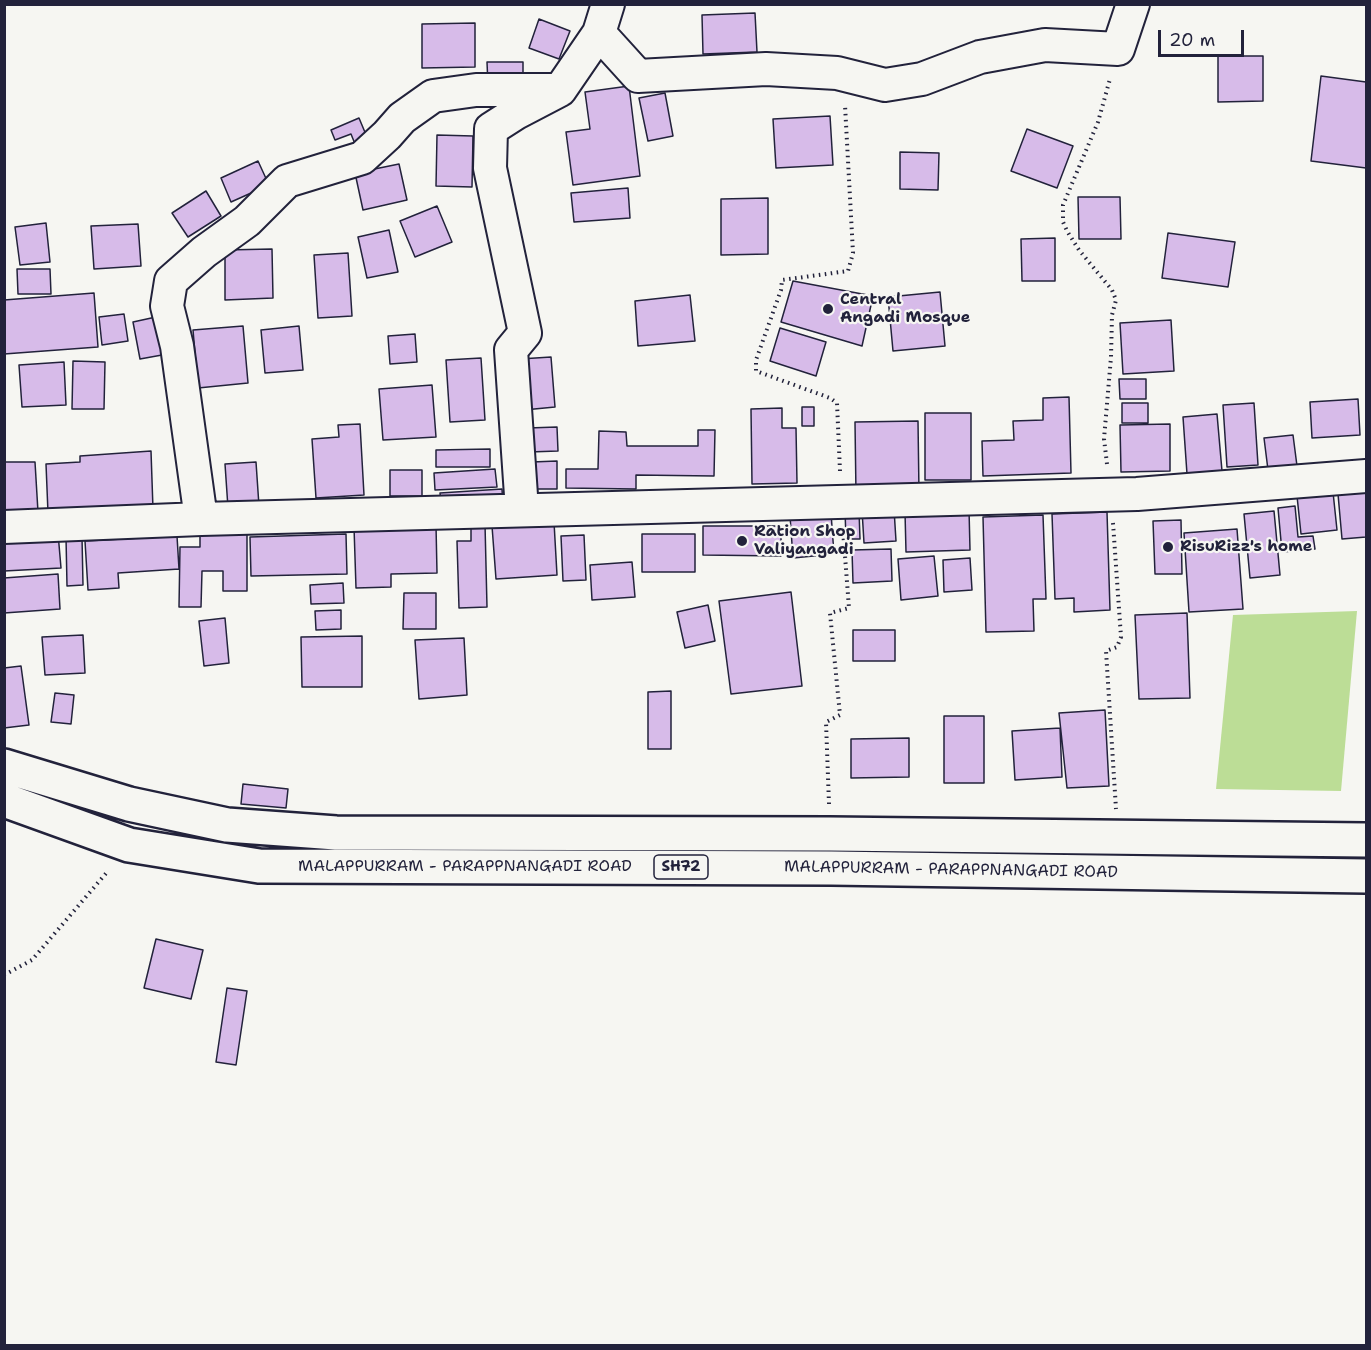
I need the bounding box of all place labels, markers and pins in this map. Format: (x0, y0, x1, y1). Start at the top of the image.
place label: Central Angadi Mosque (840, 290, 970, 328)
marker: Central Angadi Mosque (821, 302, 835, 316)
place label: Ration Shop Valiyangadi (754, 522, 855, 560)
marker: Ration Shop Valiyangadi (735, 534, 749, 548)
place label: RisuRizz's home (1180, 537, 1312, 557)
marker: RisuRizz's home (1161, 540, 1175, 554)

